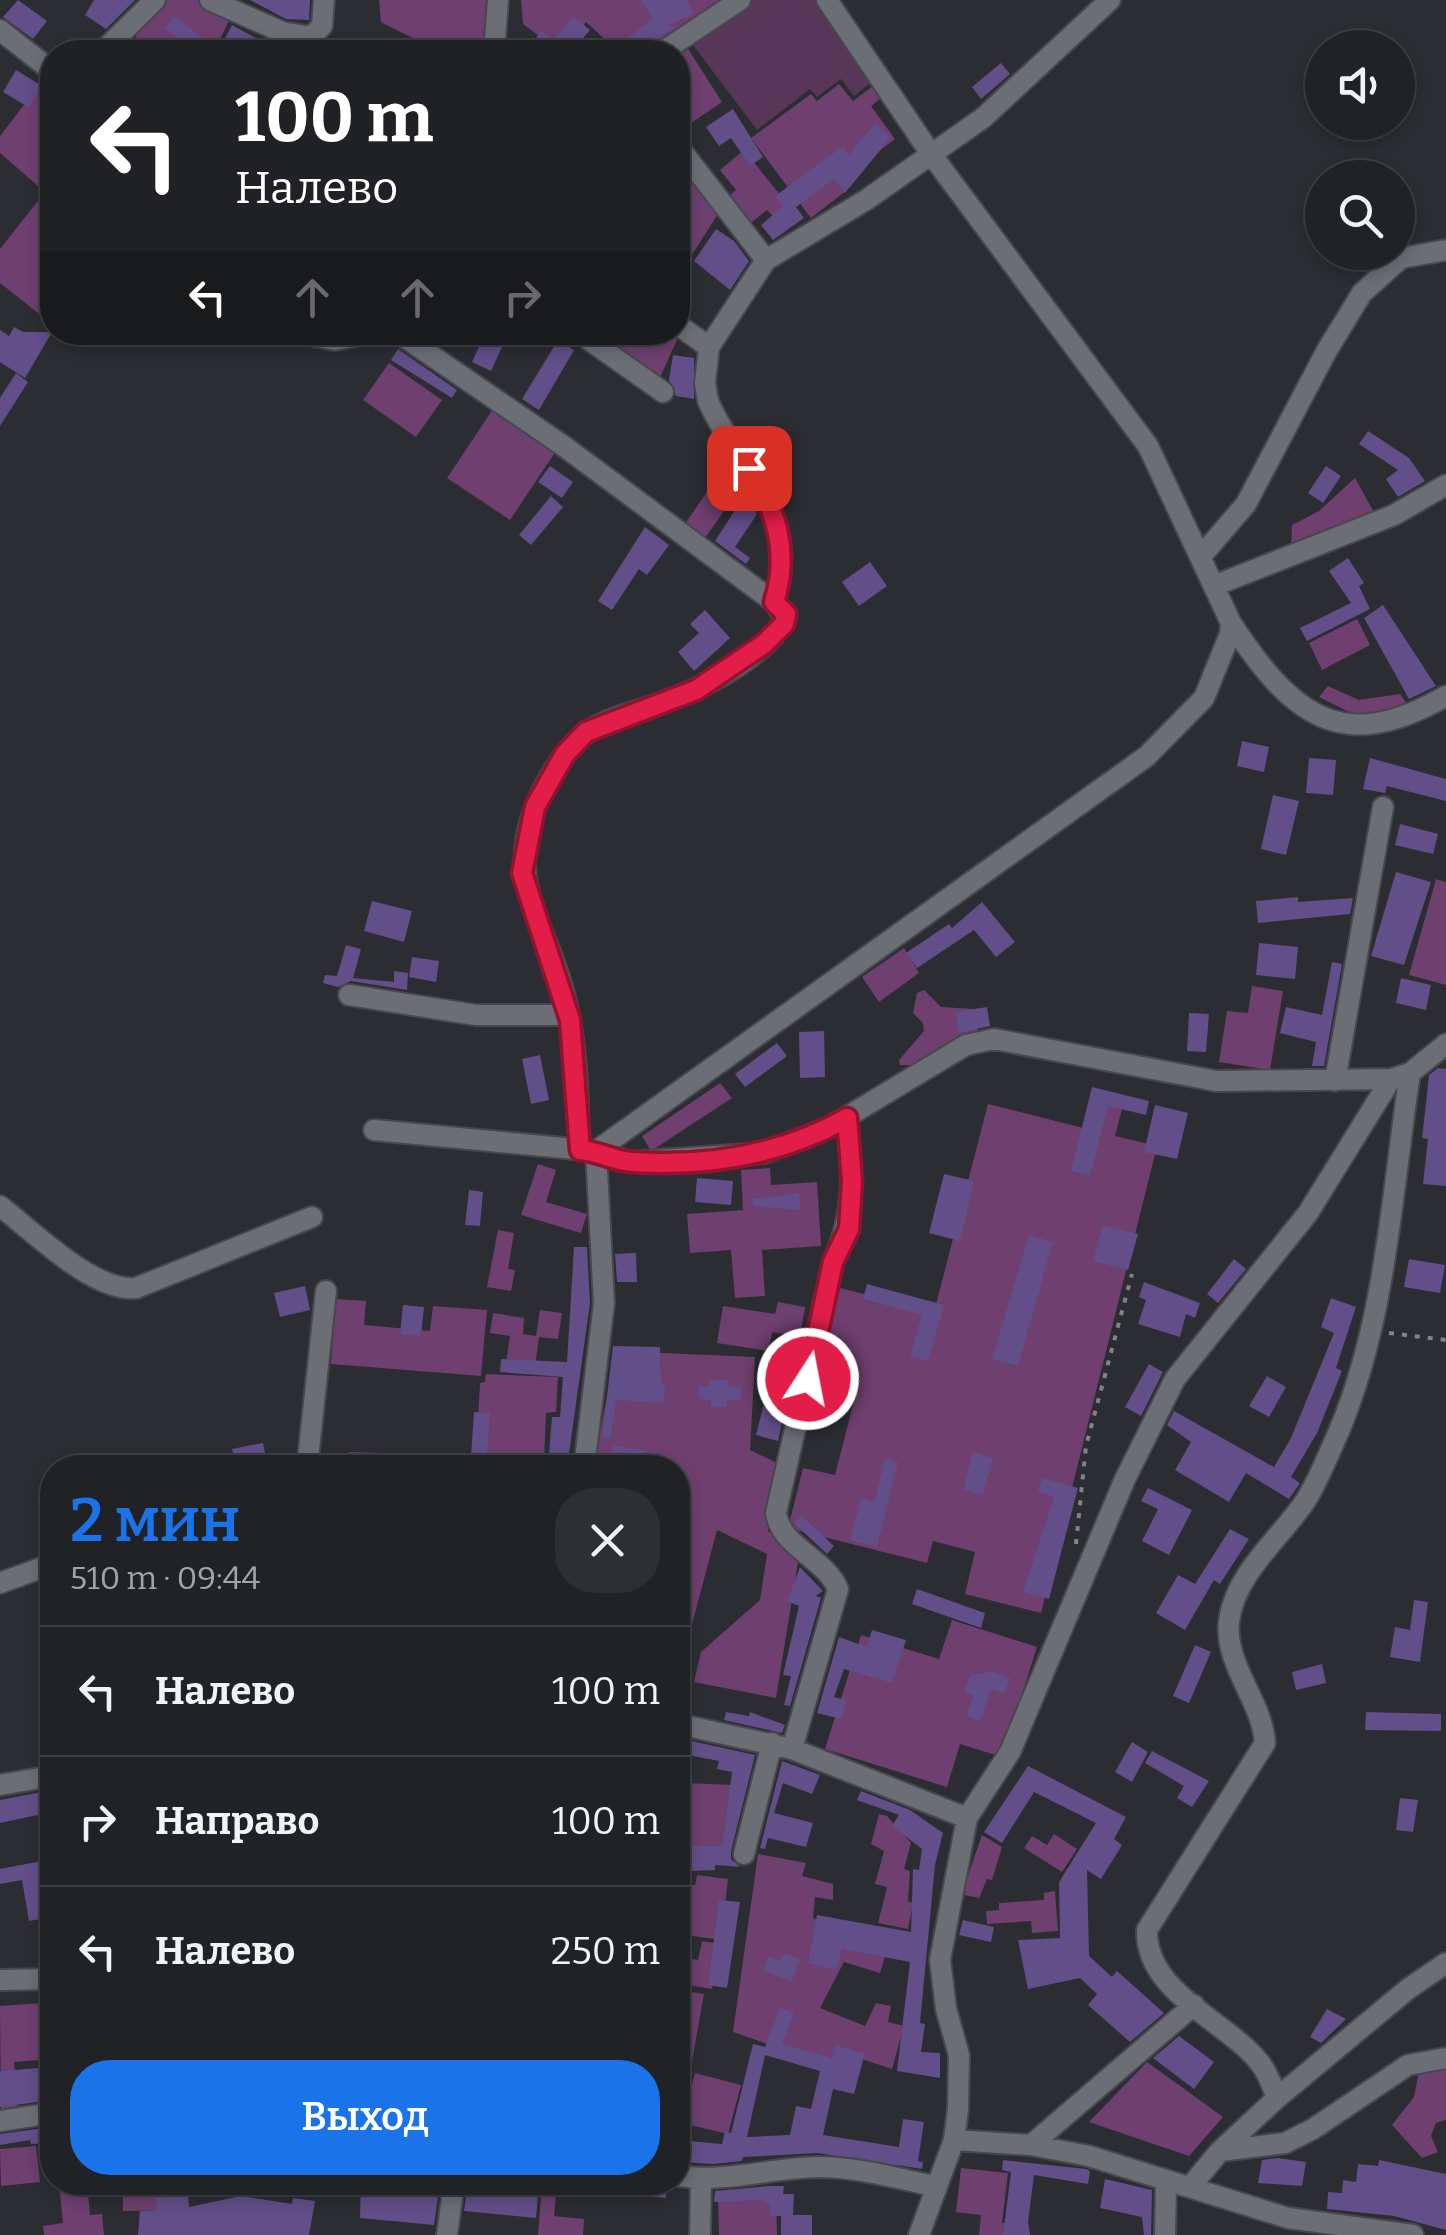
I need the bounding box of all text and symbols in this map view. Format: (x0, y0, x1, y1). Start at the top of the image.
map controls (1305, 30, 1415, 270)
button: sound (1305, 30, 1415, 140)
text: 100 m (235, 76, 434, 160)
icon: left (70, 80, 200, 210)
button: search (1305, 160, 1415, 270)
text: Налево (235, 161, 398, 215)
icon: left (180, 270, 235, 325)
icon: ahead (285, 270, 340, 325)
icon: ahead (390, 270, 445, 325)
icon: right (495, 270, 550, 325)
pin (707, 426, 792, 511)
icon: arrive (722, 441, 777, 496)
position arrow (756, 1327, 860, 1431)
text: 2 мин (70, 1485, 240, 1557)
button: close (555, 1488, 660, 1593)
text: 510 m · 09:44 (70, 1559, 260, 1597)
icon: left (70, 1664, 125, 1719)
text: Налево (155, 1668, 295, 1714)
text: 100 m (552, 1668, 660, 1714)
icon: right (70, 1794, 125, 1849)
text: Направо (155, 1798, 319, 1844)
text: 100 m (552, 1798, 660, 1844)
icon: left (70, 1924, 125, 1979)
text: Налево (155, 1928, 295, 1974)
text: 250 m (551, 1928, 660, 1974)
button: Выход (70, 2060, 660, 2175)

